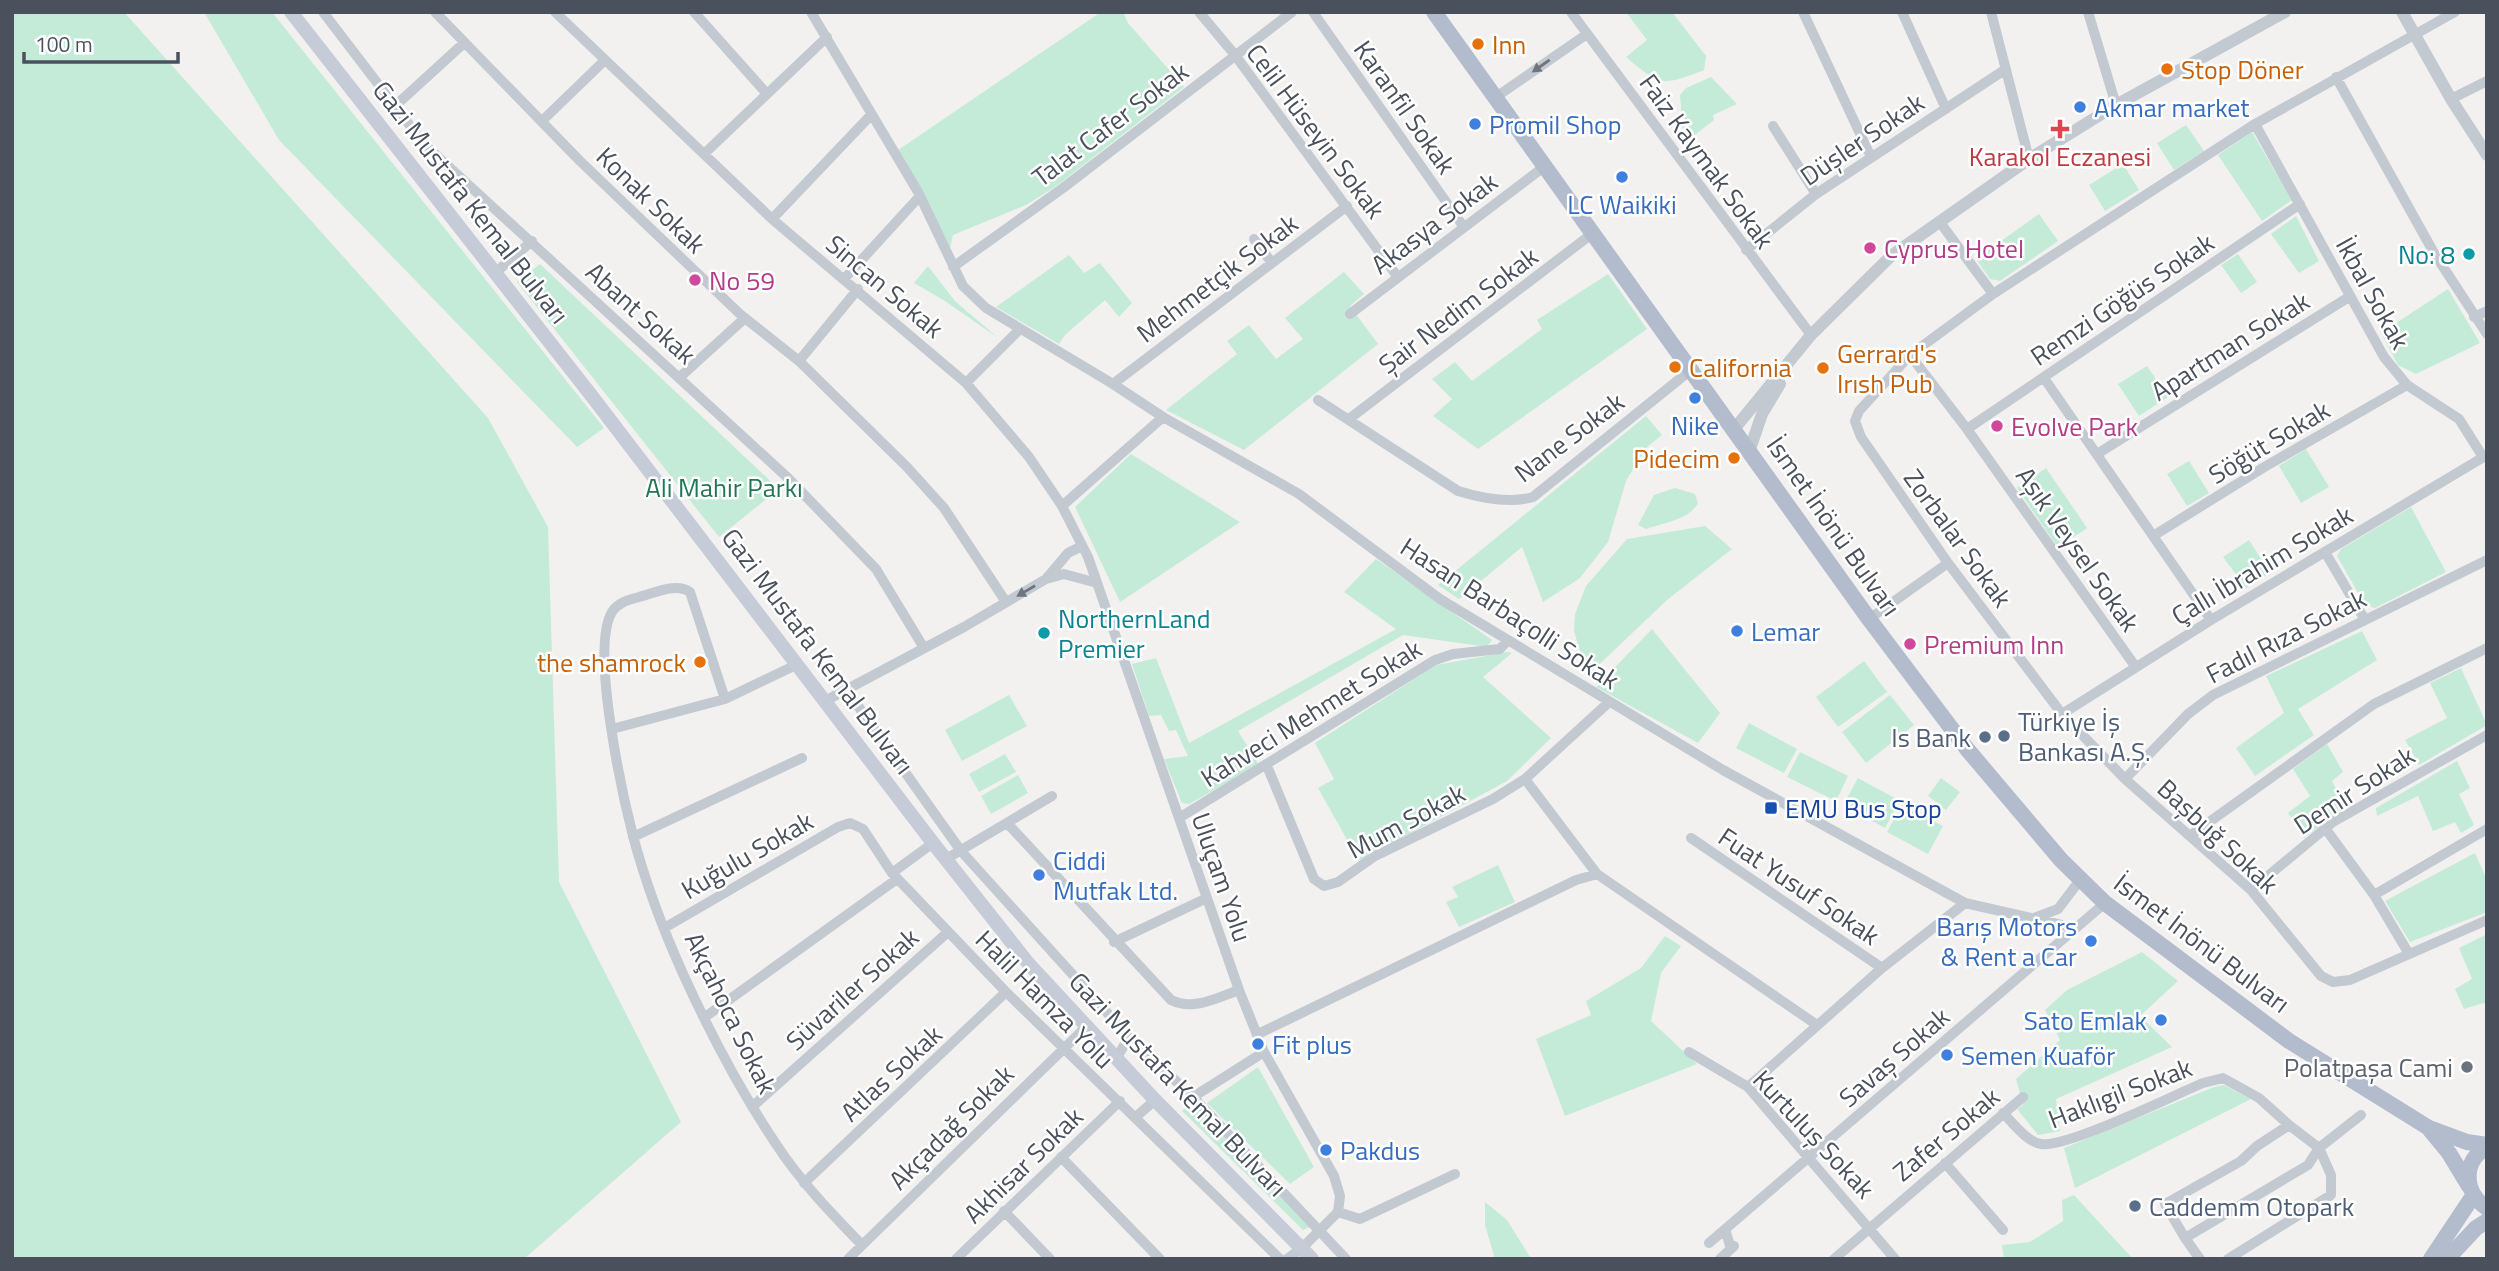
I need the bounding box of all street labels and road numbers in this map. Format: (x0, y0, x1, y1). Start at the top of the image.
street label: Karanfil Sokak (1344, 32, 1466, 182)
street label: Celil Hüseyin Sokak (1237, 35, 1395, 227)
street label: Talat Cafer Sokak (1023, 52, 1197, 196)
street label: Faiz Kaymak Sokak (1630, 65, 1784, 257)
street label: Gazi Mustafa Kemal Bulvarı (363, 72, 579, 332)
street label: Düşler Sokak (1792, 83, 1932, 195)
street label: Konak Sokak (587, 138, 715, 262)
street label: Akasya Sokak (1363, 162, 1505, 284)
street label: Mehmetçik Sokak (1128, 204, 1306, 352)
street label: Remzi Göğüs Sokak (2022, 223, 2222, 375)
street label: Sincan Sokak (818, 225, 952, 347)
street label: İkbal Sokak (2326, 230, 2420, 356)
street label: Şair Nedim Sokak (1370, 237, 1546, 383)
street label: Abant Sokak (577, 253, 705, 373)
street label: Apartman Sokak (2143, 282, 2317, 410)
street label: Nane Sokak (1506, 383, 1632, 491)
street label: Söğüt Sokak (2201, 390, 2337, 494)
street label: İsmet İnönü Bulvarı (1757, 428, 1911, 624)
street label: Aşık Veysel Sokak (2006, 458, 2150, 640)
street label: Zorbalar Sokak (1894, 461, 2022, 615)
street label: Çallı İbrahim Sokak (2164, 495, 2360, 635)
street label: Gazi Mustafa Kemal Bulvarı (712, 520, 924, 782)
street label: Hasan Barbaçolli Sokak (1393, 527, 1627, 699)
street label: Fadıl Rıza Sokak (2199, 579, 2373, 693)
street label: Kahveci Mehmet Sokak (1193, 629, 1429, 797)
street label: Demir Sokak (2286, 736, 2422, 844)
street label: Başbuğ Sokak (2149, 769, 2287, 903)
street label: Mum Sokak (1340, 774, 1472, 868)
street label: Kuğulu Sokak (674, 801, 820, 909)
street label: Uluçam Yolu (1182, 807, 1262, 947)
street label: Fuat Yusuf Sokak (1711, 818, 1887, 954)
street label: İsmet İnönü Bulvarı (2106, 864, 2298, 1022)
street label: Süvariler Sokak (777, 918, 927, 1060)
street label: Halil Hamza Yolu (967, 921, 1123, 1077)
street label: Akçahoca Sokak (675, 926, 787, 1100)
street label: Gazi Mustafa Kemal Bulvarı (1060, 963, 1296, 1205)
street label: Savaş Sokak (1830, 998, 1958, 1116)
street label: Atlas Sokak (831, 1016, 951, 1130)
street label: Haklıgil Sokak (2042, 1048, 2198, 1138)
street label: Akçadağ Sokak (879, 1055, 1023, 1199)
street label: Kurtuluş Sokak (1744, 1061, 1884, 1207)
street label: Zafer Sokak (1884, 1078, 2008, 1190)
street label: Akhisar Sokak (954, 1098, 1092, 1232)

